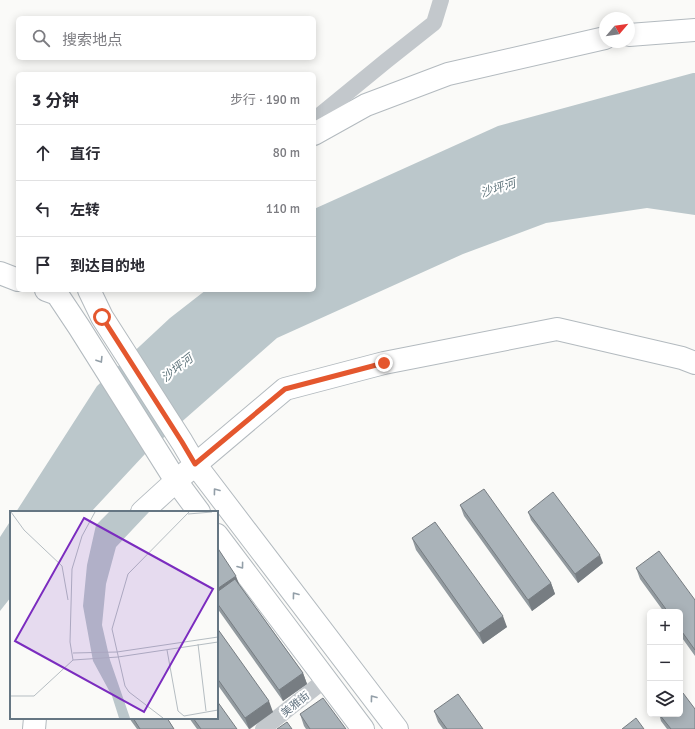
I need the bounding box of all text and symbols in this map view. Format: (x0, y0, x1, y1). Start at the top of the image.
north arrow (599, 12, 635, 48)
search box (16, 16, 316, 60)
icon: search (30, 27, 52, 49)
text: 搜索地点 (62, 31, 122, 49)
text: 3 分钟 (32, 90, 79, 111)
text: 步行 · 190 m (230, 92, 300, 108)
icon: ahead (32, 142, 54, 164)
text: 直行 (70, 145, 100, 163)
text: 80 m (273, 145, 300, 161)
water label: 沙坪河 (479, 175, 519, 201)
icon: left (32, 198, 54, 220)
text: 左转 (70, 201, 100, 219)
text: 110 m (266, 201, 300, 217)
icon: arrive (32, 254, 54, 276)
text: 到达目的地 (70, 257, 145, 275)
route start (93, 308, 111, 326)
water label: 沙坪河 (159, 350, 198, 385)
route end (375, 354, 393, 372)
one-way arrow (95, 356, 103, 363)
one-way arrow (213, 489, 220, 496)
inset map (10, 511, 218, 719)
one-way arrow (236, 562, 243, 569)
one-way arrow (292, 592, 299, 599)
map controls (647, 609, 683, 717)
button: + (647, 609, 683, 645)
button: − (647, 645, 683, 681)
button: layers (647, 681, 683, 717)
street label: 美雅街 (278, 689, 312, 720)
one-way arrow (371, 695, 378, 702)

